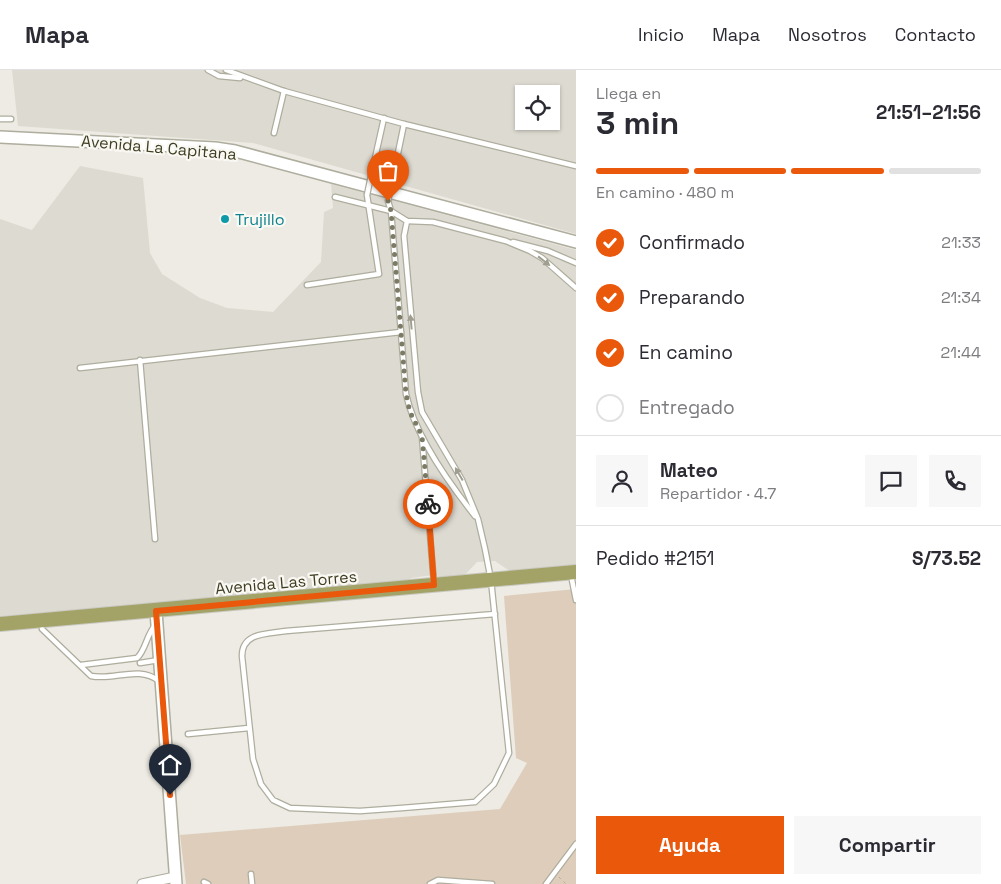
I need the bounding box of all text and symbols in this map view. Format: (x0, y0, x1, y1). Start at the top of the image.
text: Mapa (25, 19, 89, 50)
text: Inicio (638, 23, 684, 46)
text: Mapa (712, 23, 760, 46)
text: Nosotros (788, 23, 867, 46)
text: Contacto (895, 23, 976, 46)
text: Llega en (596, 83, 661, 104)
map controls (515, 85, 560, 130)
button: locate (515, 85, 560, 130)
text: 21:51–21:56 (876, 100, 981, 125)
text: 3 min (596, 103, 679, 143)
street label: Avenida La Capitana (80, 130, 238, 165)
pin (367, 150, 409, 201)
icon: bag (374, 157, 402, 185)
text: En camino · 480 m (596, 182, 734, 203)
place label: Trujillo (235, 209, 285, 230)
marker: Trujillo (219, 213, 231, 225)
icon: check (596, 229, 624, 257)
text: Confirmado (639, 230, 745, 255)
text: 21:33 (941, 232, 981, 253)
one-way arrow (537, 255, 550, 266)
icon: check (596, 284, 624, 312)
text: Preparando (639, 285, 745, 310)
text: 21:34 (941, 287, 981, 308)
one-way arrow (407, 314, 415, 330)
icon: check (596, 339, 624, 367)
text: En camino (639, 340, 733, 365)
text: 21:44 (941, 342, 981, 363)
text: Entregado (639, 395, 735, 420)
button: person (596, 455, 648, 507)
button: chat (865, 455, 917, 507)
button: phone (929, 455, 981, 507)
text: Mateo (660, 458, 718, 483)
one-way arrow (454, 467, 463, 480)
courier (403, 479, 453, 529)
text: Repartidor · 4.7 (660, 483, 776, 504)
icon: bike (414, 490, 442, 518)
text: Pedido #2151 (596, 546, 715, 571)
text: S/73.52 (912, 546, 981, 571)
street label: Avenida Las Torres (214, 566, 358, 599)
pin (149, 744, 191, 795)
icon: home (156, 751, 184, 779)
button: Ayuda (596, 816, 784, 874)
button: Compartir (794, 816, 981, 874)

